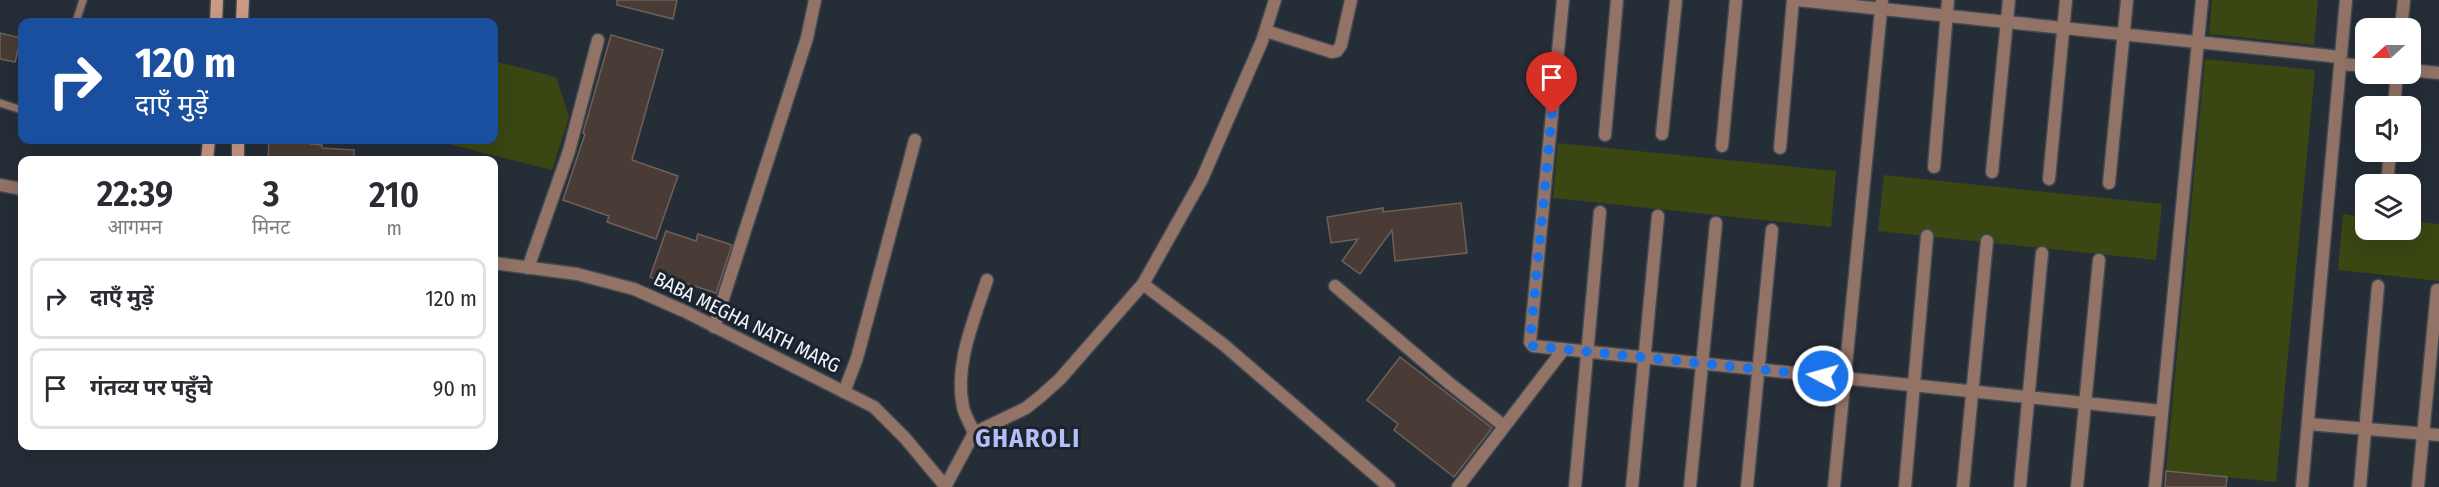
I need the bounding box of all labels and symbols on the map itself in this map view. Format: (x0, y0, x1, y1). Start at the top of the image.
north arrow (2355, 18, 2421, 84)
pin (1526, 52, 1577, 114)
street label: BABA MEGHA NATH MARG (650, 266, 844, 378)
position arrow (1791, 344, 1855, 408)
district label: GHAROLI (975, 423, 1081, 454)

